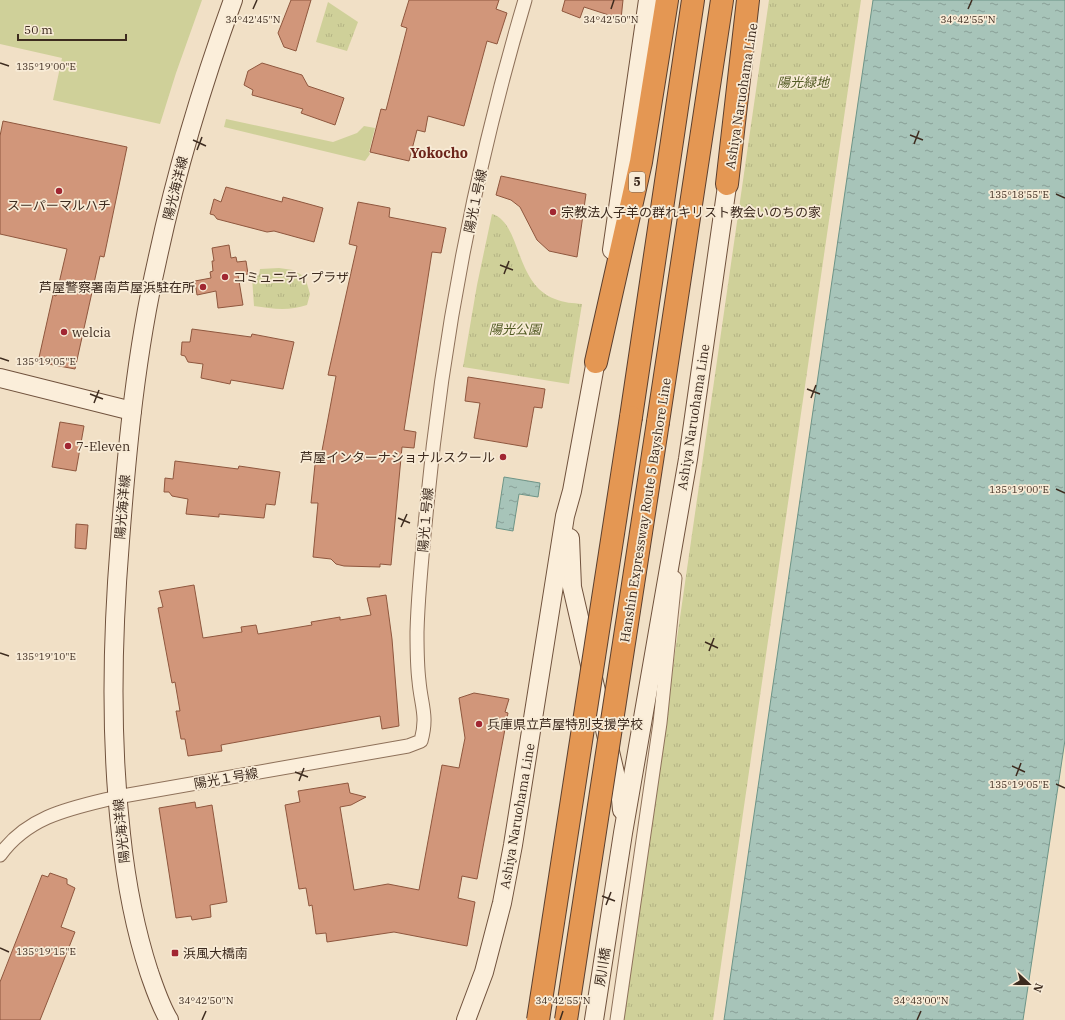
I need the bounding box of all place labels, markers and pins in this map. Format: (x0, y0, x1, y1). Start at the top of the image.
marker: スーパーマルハチ (54, 186, 64, 196)
place label: スーパーマルハチ (7, 197, 111, 214)
place label: 宗教法人子羊の群れキリスト教会いのちの家 (561, 204, 821, 221)
marker: 宗教法人子羊の群れキリスト教会いのちの家 (548, 207, 558, 217)
place label: コミュニティプラザ (233, 269, 349, 286)
marker: コミュニティプラザ (220, 272, 230, 282)
place label: 芦屋警察署南芦屋浜駐在所 (39, 279, 195, 296)
marker: 芦屋警察署南芦屋浜駐在所 (198, 282, 208, 292)
place label: welcia (72, 324, 111, 341)
marker: welcia (59, 327, 69, 337)
place label: 7-Eleven (76, 438, 130, 455)
marker: 7-Eleven (63, 441, 73, 451)
place label: 芦屋インターナショナルスクール (300, 449, 495, 466)
marker: 芦屋インターナショナルスクール (498, 452, 508, 462)
place label: 兵庫県立芦屋特別支援学校 (487, 716, 643, 733)
marker: 兵庫県立芦屋特別支援学校 (474, 719, 484, 729)
place label: 浜風大橋南 (183, 945, 248, 962)
marker: 浜風大橋南 (170, 948, 180, 958)

